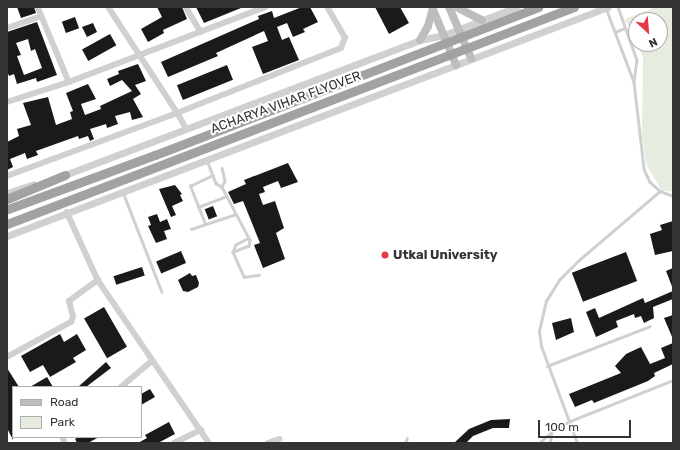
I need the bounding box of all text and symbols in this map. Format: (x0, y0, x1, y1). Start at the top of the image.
north arrow (628, 12, 668, 52)
text: N (647, 35, 659, 50)
street label: ACHARYA VIHAR FLYOVER (208, 68, 364, 138)
place label: Utkal University (393, 247, 497, 263)
marker: Utkal University (380, 250, 390, 260)
legend (12, 386, 142, 438)
text: Road (50, 395, 78, 409)
scale bar (540, 412, 633, 438)
text: Park (50, 415, 75, 429)
text: 100 m (545, 420, 579, 434)

